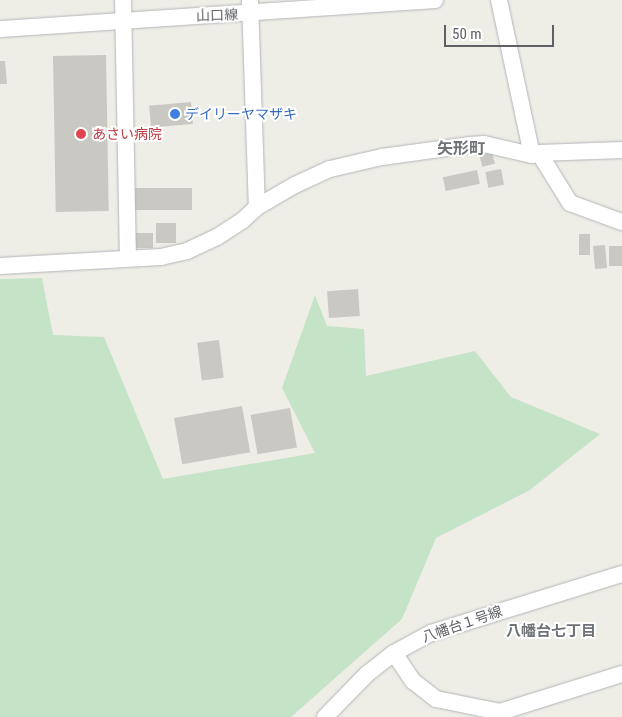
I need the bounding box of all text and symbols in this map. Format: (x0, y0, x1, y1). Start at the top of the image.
street label: 山口線 (196, 6, 238, 24)
scale bar (447, 15, 557, 47)
text: 50 m (452, 25, 482, 43)
place label: デイリーヤマザキ (185, 106, 297, 122)
marker: デイリーヤマザキ (169, 108, 181, 120)
place label: あさい病院 (92, 126, 162, 142)
marker: あさい病院 (74, 127, 88, 141)
district label: 矢形町 (437, 139, 485, 159)
street label: 八幡台１号線 (420, 602, 504, 646)
district label: 八幡台七丁目 (506, 623, 596, 641)

